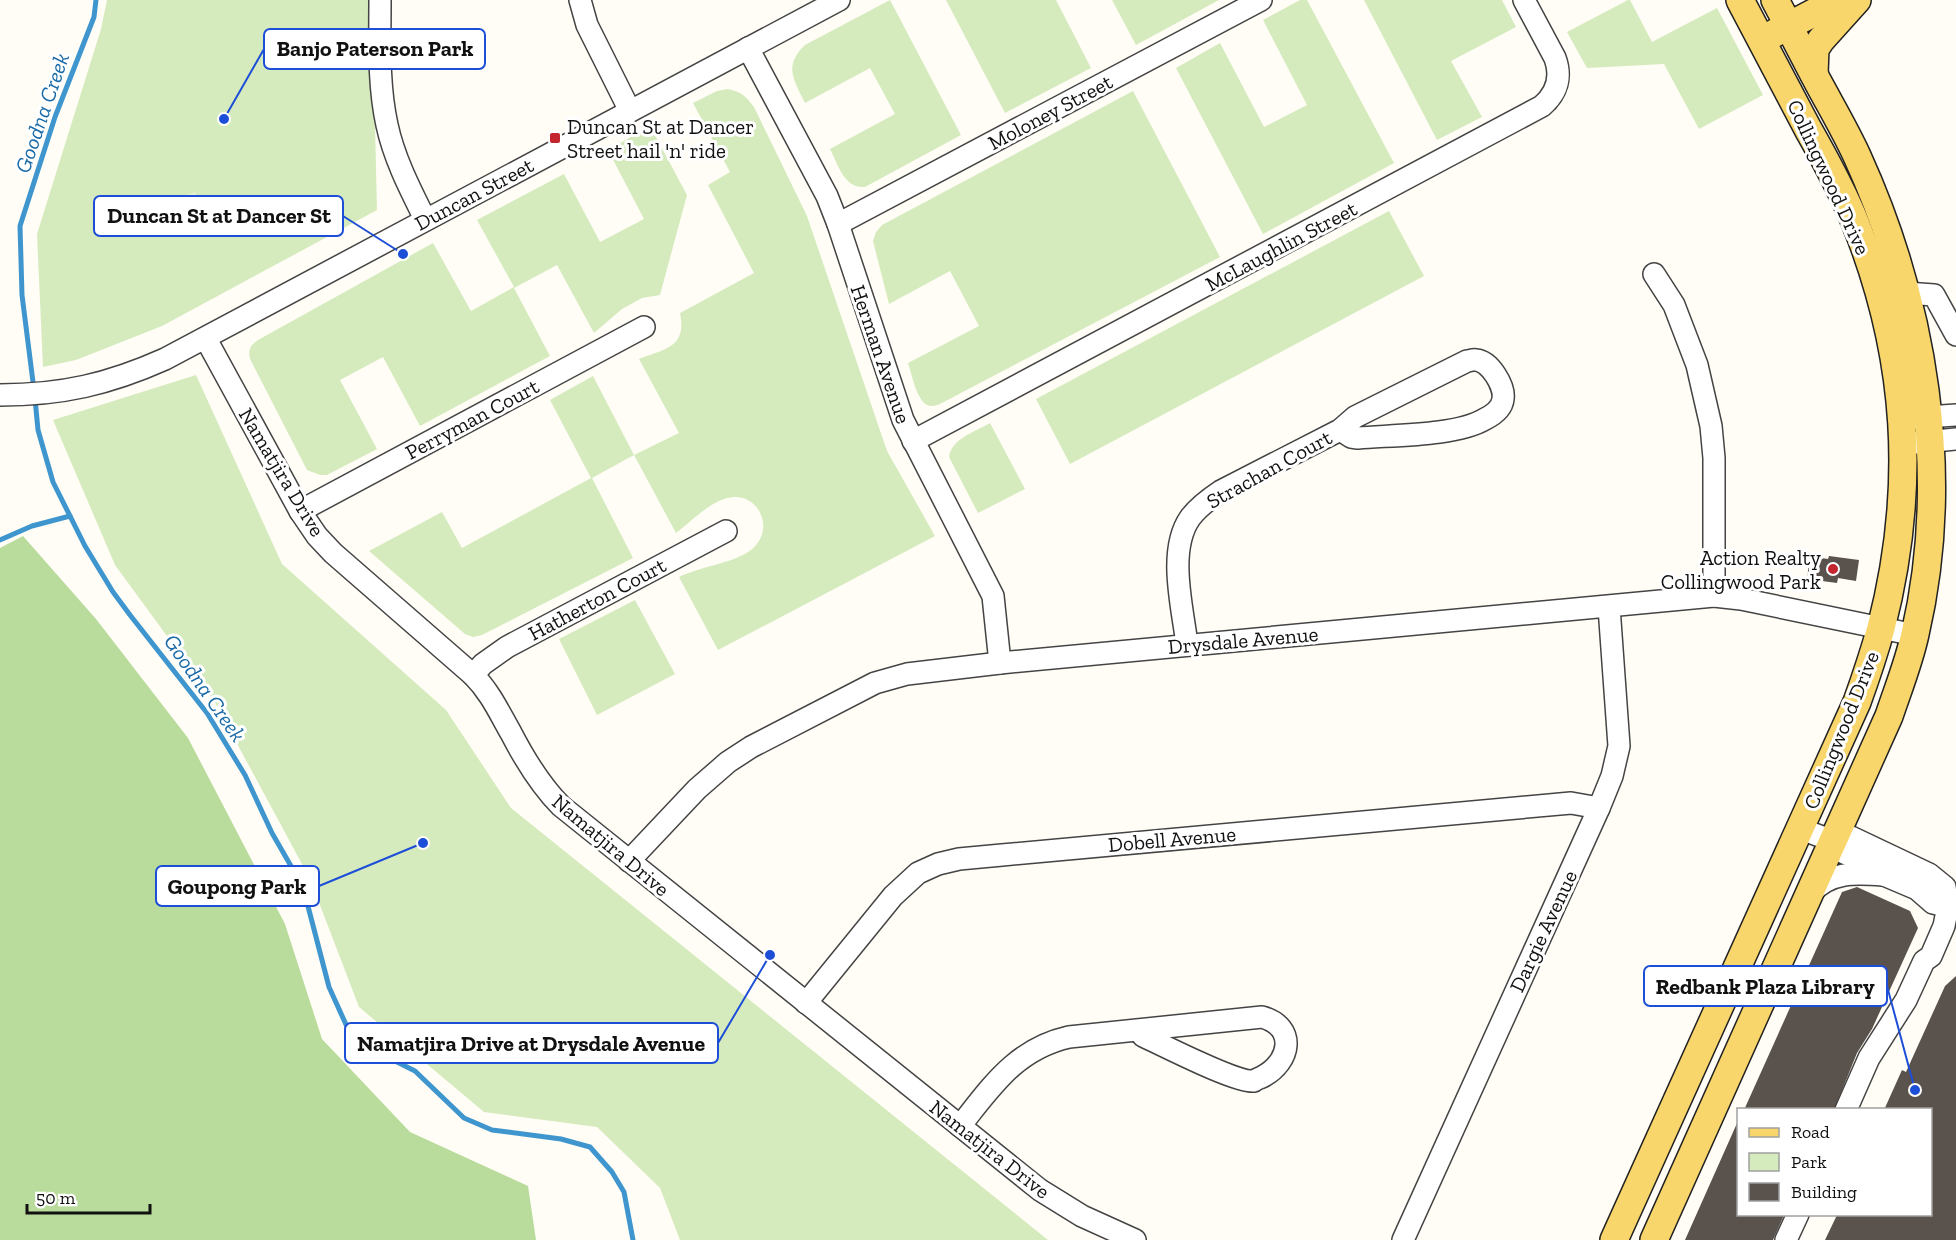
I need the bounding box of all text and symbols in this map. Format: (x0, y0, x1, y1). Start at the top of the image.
callout: Banjo Paterson Park (264, 29, 485, 69)
text: Banjo Paterson Park (276, 35, 474, 62)
water label: Goodna Creek (9, 49, 75, 176)
street label: Moloney Street (984, 69, 1117, 155)
street label: Collingwood Drive (1782, 96, 1876, 259)
place label: Duncan St at Dancer Street hail 'n' ride (567, 114, 754, 163)
marker: Duncan St at Dancer Street hail 'n' ride (548, 131, 562, 145)
street label: Duncan Street (410, 152, 538, 236)
callout: Duncan St at Dancer St (94, 196, 343, 236)
street label: McLaughlin Street (1201, 196, 1361, 296)
text: Duncan St at Dancer St (107, 202, 331, 229)
street label: Herman Avenue (846, 281, 916, 427)
street label: Perryman Court (401, 373, 543, 465)
street label: Namatjira Drive (233, 403, 330, 541)
street label: Strachan Court (1202, 424, 1336, 514)
place label: Action Realty Collingwood Park (1661, 545, 1821, 594)
street label: Hatherton Court (524, 552, 670, 646)
marker: Action Realty Collingwood Park (1826, 562, 1840, 576)
street label: Drysdale Avenue (1167, 621, 1319, 659)
water label: Goodna Creek (158, 629, 252, 747)
street label: Collingwood Drive (1798, 647, 1884, 813)
street label: Namatjira Drive (547, 789, 675, 902)
street label: Dobell Avenue (1107, 821, 1237, 857)
callout: Goupong Park (156, 866, 319, 906)
street label: Dargie Avenue (1504, 866, 1582, 996)
text: Goupong Park (168, 873, 306, 900)
callout: Redbank Plaza Library (1644, 966, 1887, 1006)
text: Redbank Plaza Library (1655, 973, 1875, 1000)
callout: Namatjira Drive at Drysdale Avenue (345, 1023, 718, 1063)
text: Namatjira Drive at Drysdale Avenue (357, 1030, 705, 1057)
street label: Namatjira Drive (924, 1094, 1055, 1205)
legend (1737, 1108, 1932, 1216)
text: Road (1791, 1121, 1830, 1143)
text: Park (1791, 1151, 1827, 1173)
scale bar (27, 1177, 150, 1215)
text: Building (1791, 1181, 1857, 1203)
text: 50 m (36, 1187, 76, 1209)

